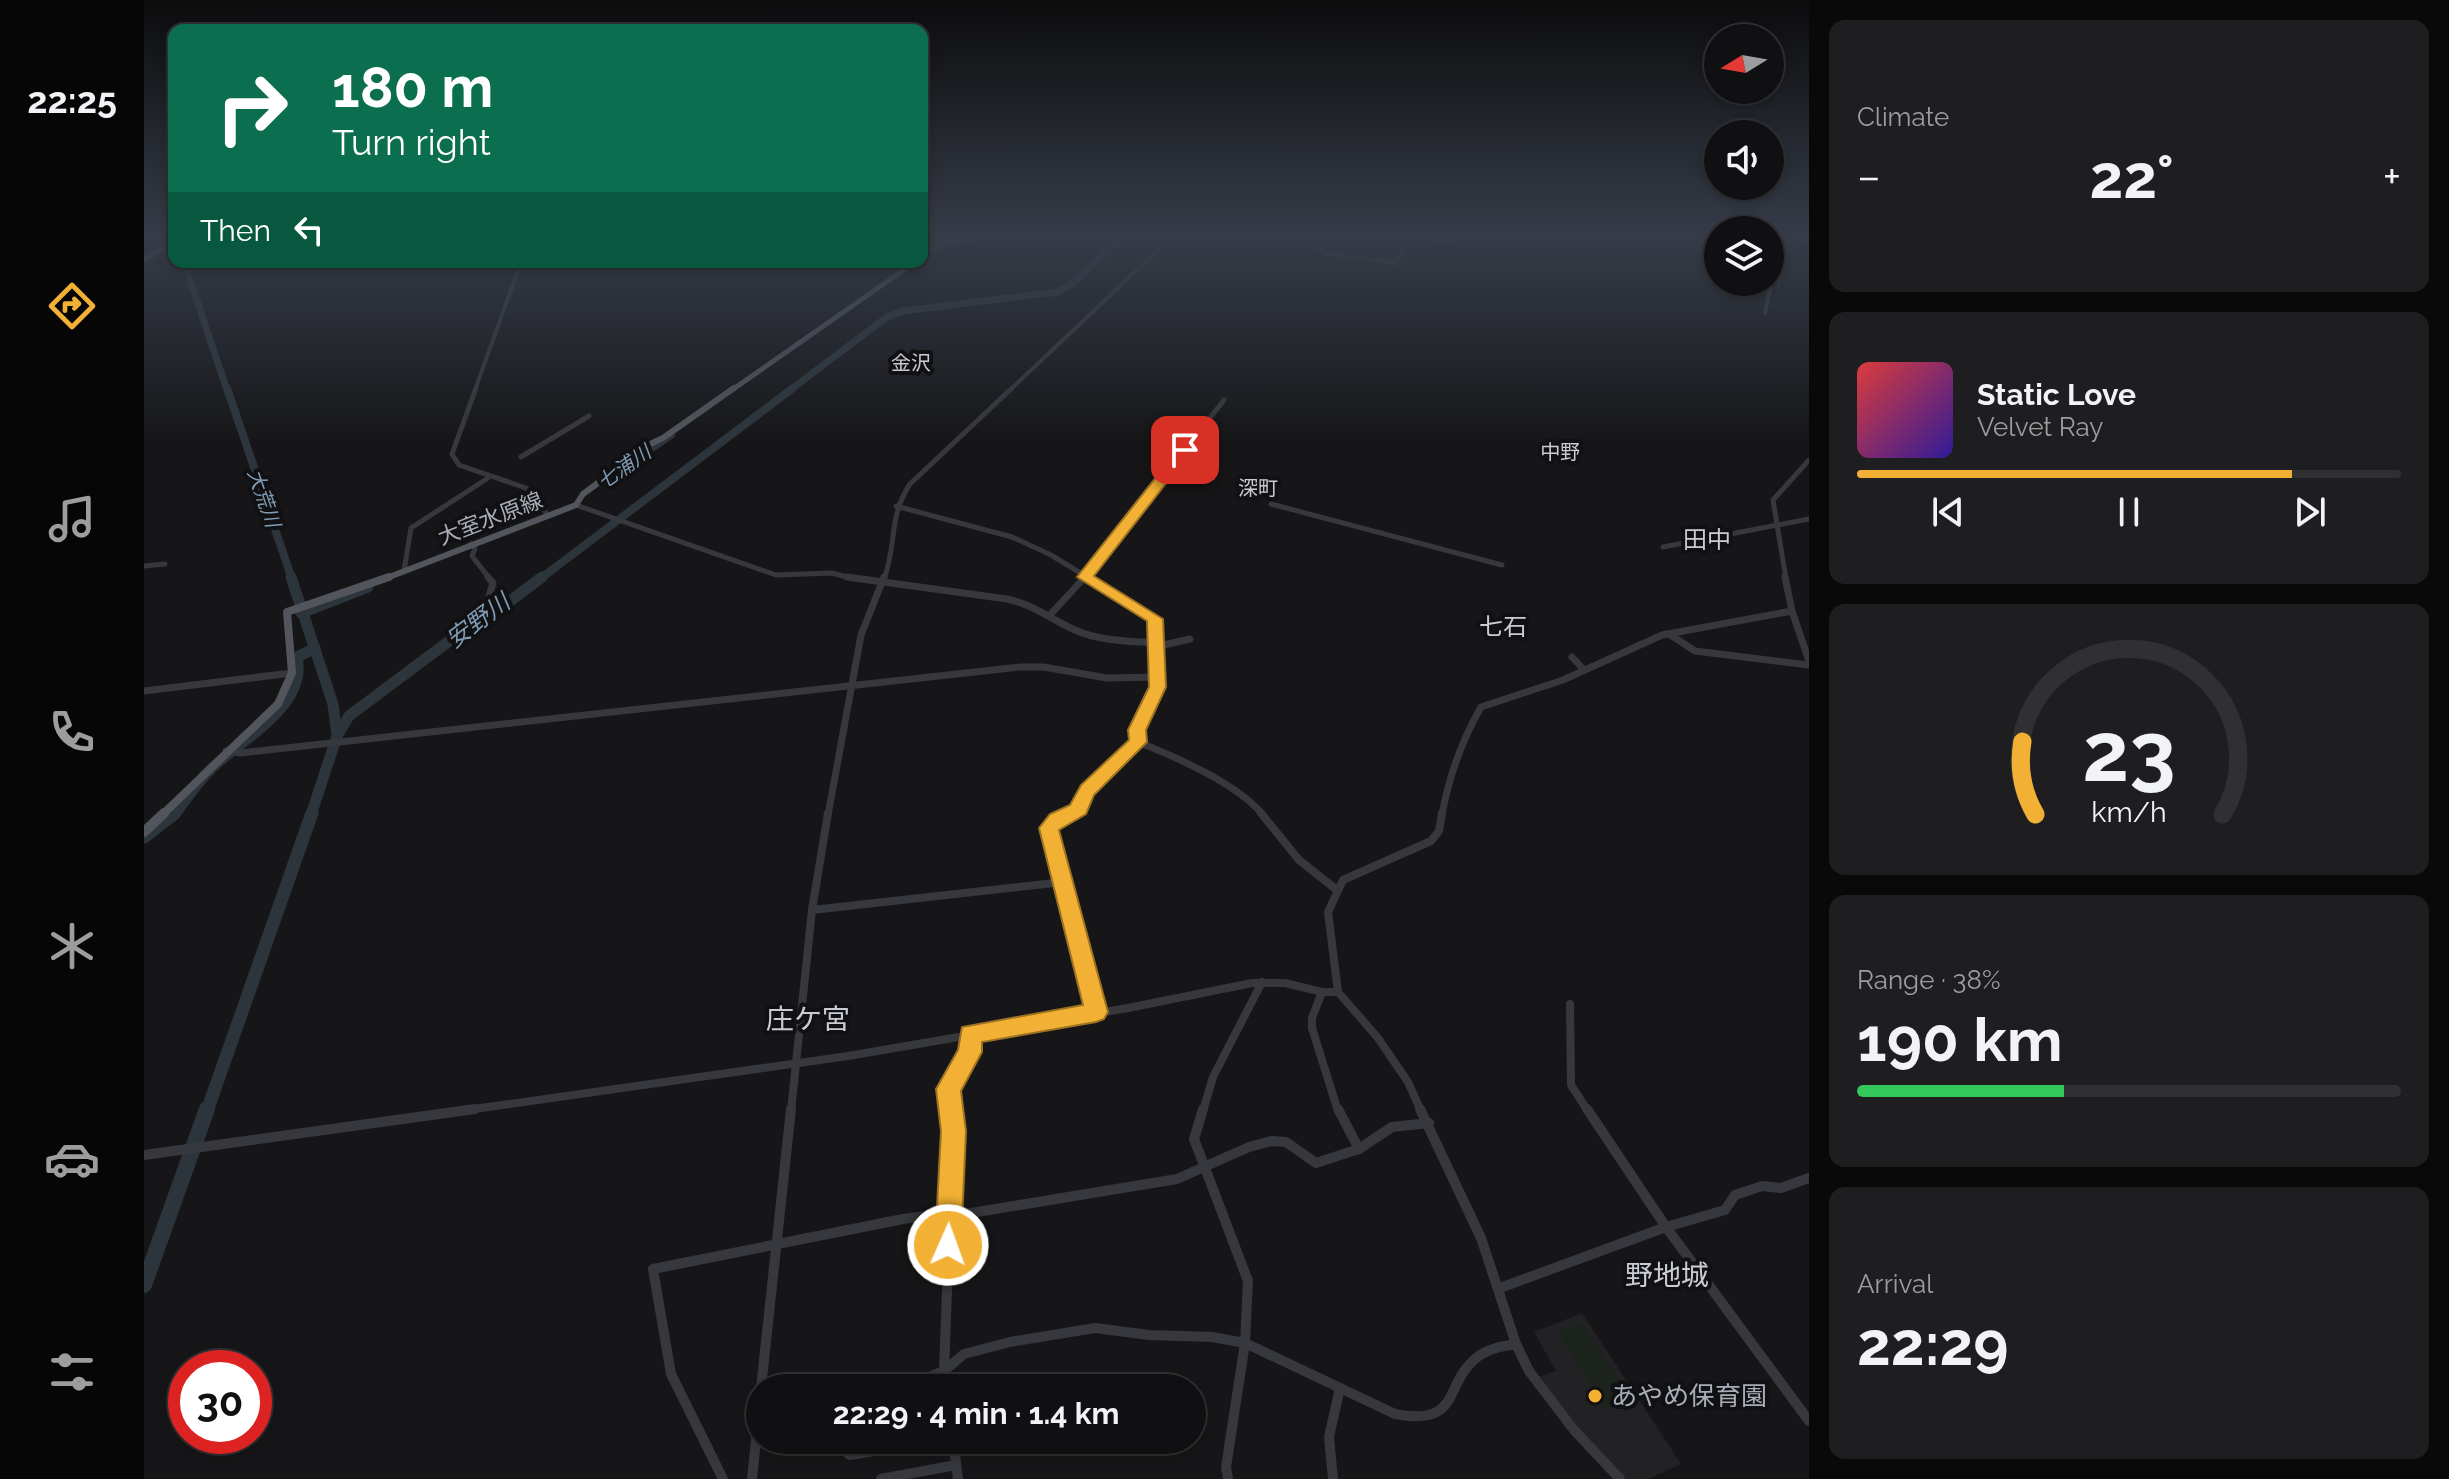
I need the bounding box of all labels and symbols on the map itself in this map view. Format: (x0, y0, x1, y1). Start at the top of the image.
north arrow (1704, 24, 1784, 104)
district label: 金沢 (891, 351, 931, 375)
pin (1151, 416, 1219, 484)
water label: 七浦川 (593, 439, 657, 494)
district label: 中野 (1540, 440, 1580, 464)
water label: 大荒川 (243, 466, 286, 532)
district label: 深町 (1238, 476, 1278, 500)
street label: 大室水原線 (434, 486, 546, 550)
district label: 田中 (1683, 525, 1731, 554)
water label: 安野川 (440, 586, 518, 654)
district label: 七石 (1479, 612, 1527, 641)
district label: 庄ケ宮 (766, 1003, 850, 1036)
position arrow (906, 1203, 990, 1287)
district label: 野地城 (1625, 1259, 1709, 1292)
speed limit sign: 30 (168, 1350, 272, 1454)
place label: あやめ保育園 (1611, 1381, 1767, 1411)
marker: あやめ保育園 (1586, 1387, 1604, 1405)

